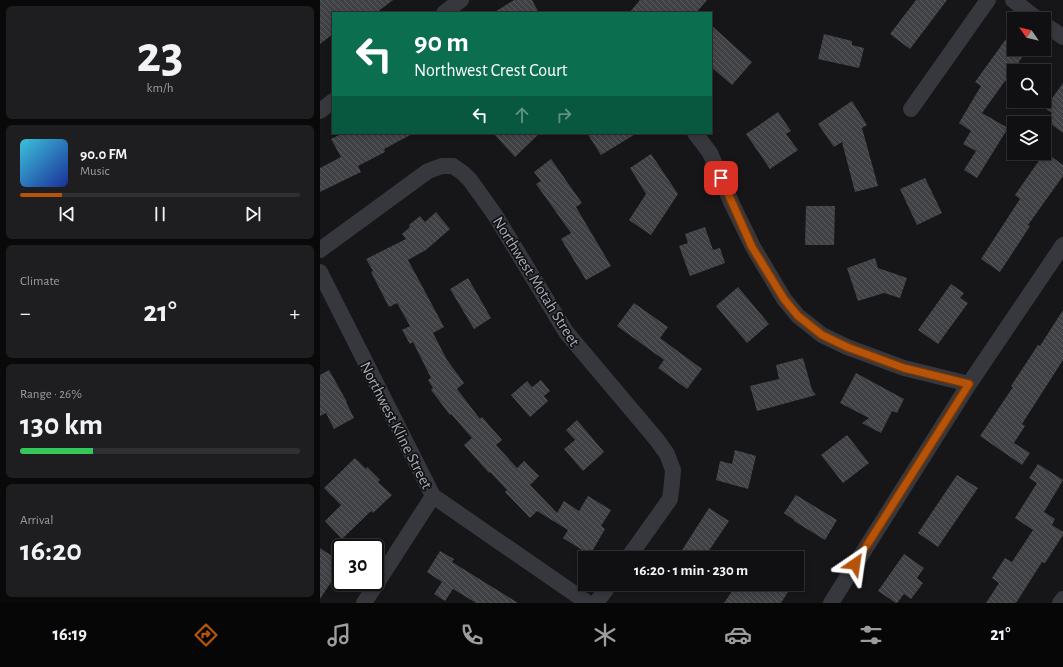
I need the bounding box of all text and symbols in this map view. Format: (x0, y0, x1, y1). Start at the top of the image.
north arrow (1007, 12, 1051, 56)
map controls (1007, 12, 1051, 160)
icon: left (348, 28, 400, 80)
text: 23 (137, 29, 183, 81)
text: 90 m (414, 29, 469, 57)
text: Northwest Crest Court (414, 62, 568, 80)
button: search (1007, 64, 1051, 108)
text: km/h (147, 82, 173, 95)
icon: left (469, 104, 491, 126)
icon: ahead (511, 104, 533, 126)
icon: right (553, 104, 575, 126)
button: layers (1007, 116, 1051, 160)
text: 90.0 FM (80, 147, 127, 162)
pin (704, 161, 738, 195)
text: Music (80, 165, 110, 178)
icon: arrive (710, 167, 732, 189)
icon: previous (56, 203, 78, 225)
icon: pause (149, 203, 171, 225)
icon: next (242, 203, 264, 225)
street label: Northwest Motah Street (490, 214, 583, 349)
text: Climate (20, 275, 59, 288)
text: 21° (143, 297, 177, 327)
text: − (20, 302, 31, 324)
text: + (289, 302, 300, 324)
street label: Northwest Kline Street (357, 359, 435, 492)
text: Range · 26% (20, 388, 82, 401)
text: 130 km (20, 410, 103, 440)
text: Arrival (20, 514, 53, 527)
text: 16:20 (20, 536, 82, 566)
speed limit sign: 30 (332, 539, 384, 591)
position arrow (834, 543, 876, 585)
text: 16:20 · 1 min · 230 m (634, 563, 748, 578)
icon: directions (192, 621, 220, 649)
icon: music (325, 621, 353, 649)
icon: phone (458, 621, 486, 649)
icon: climate (591, 621, 619, 649)
icon: car (724, 621, 752, 649)
icon: filters (857, 621, 885, 649)
text: 16:19 (53, 626, 87, 644)
text: 21° (990, 626, 1010, 644)

